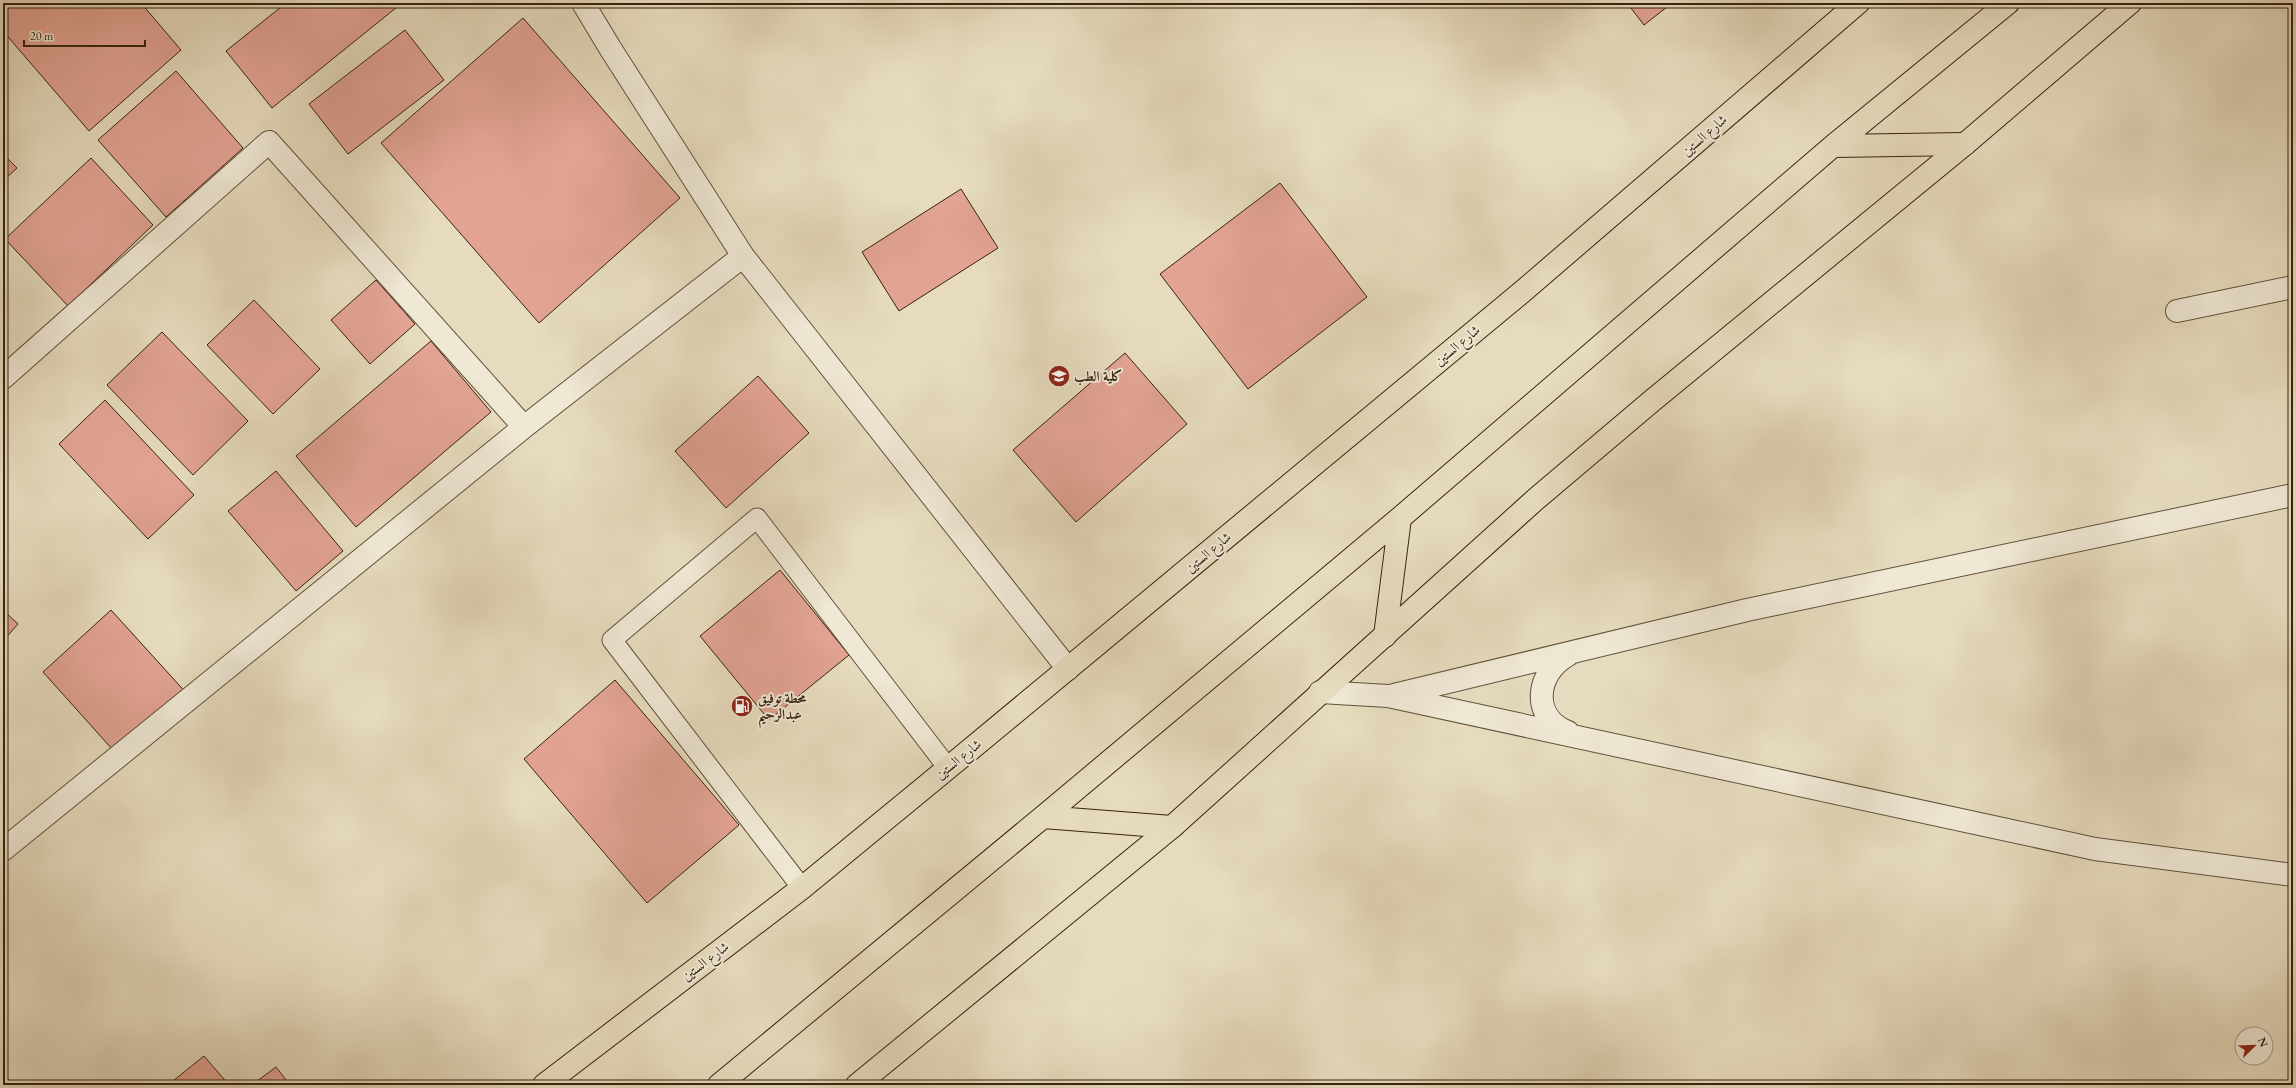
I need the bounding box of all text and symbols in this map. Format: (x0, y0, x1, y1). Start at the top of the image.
scale bar (24, 22, 145, 48)
text: 20 m (30, 28, 54, 44)
street label: شارع الستين (1677, 110, 1733, 162)
street label: شارع الستين (1430, 321, 1486, 372)
school or university icon: كلية الطب (1046, 363, 1072, 389)
place label: كلية الطب (1074, 367, 1123, 386)
street label: شارع الستين (1181, 528, 1237, 579)
place label: محطة توفيق عبدالرحيم (758, 689, 807, 729)
fuel station icon: محطة توفيق عبدالرحيم (729, 693, 755, 719)
street label: شارع الستين (931, 735, 987, 786)
street label: شارع الستين (678, 937, 734, 987)
north arrow (2234, 1026, 2274, 1066)
text: N (2255, 1035, 2271, 1049)

